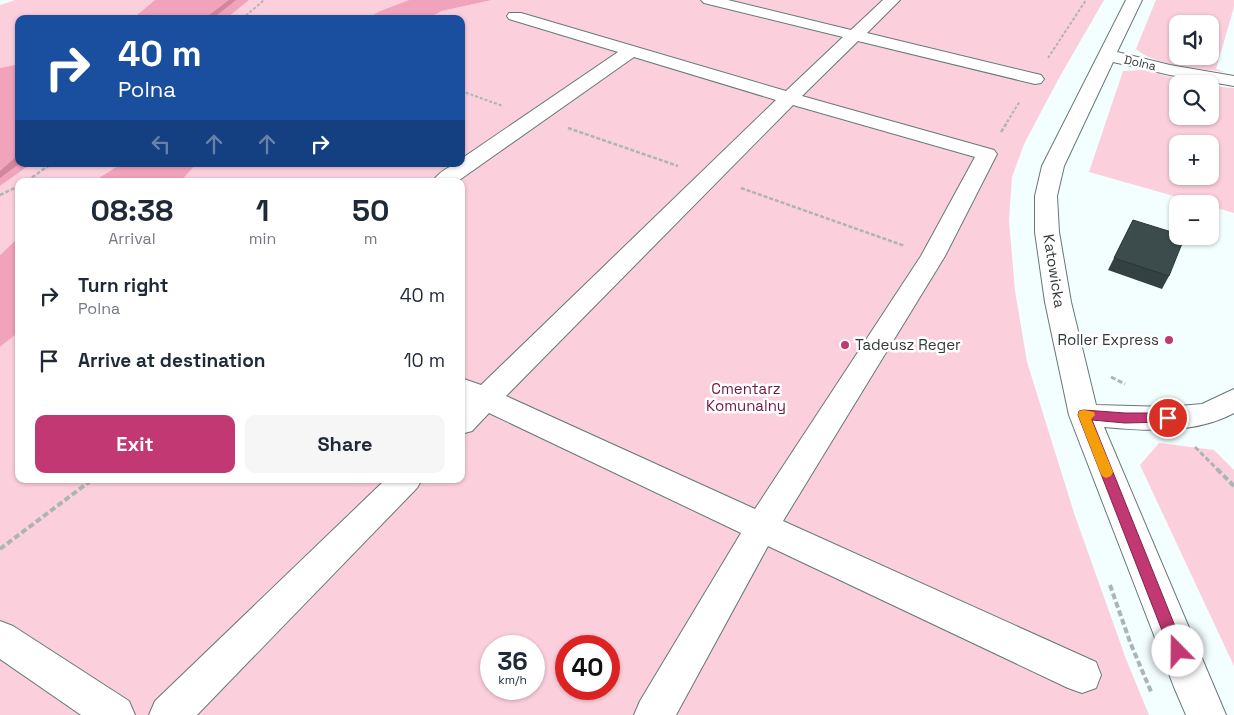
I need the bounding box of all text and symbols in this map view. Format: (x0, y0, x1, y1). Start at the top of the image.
map controls (1169, 15, 1219, 245)
button: sound (1169, 15, 1219, 65)
text: 40 m (118, 32, 202, 76)
icon: right (35, 35, 100, 100)
street label: Dolna (1122, 52, 1158, 74)
text: Polna (118, 75, 176, 103)
button: search (1169, 75, 1219, 125)
icon: left (147, 130, 175, 158)
icon: ahead (200, 130, 228, 158)
icon: ahead (253, 130, 281, 158)
icon: right (306, 130, 334, 158)
button: + (1169, 135, 1219, 185)
text: 08:38 (91, 191, 173, 230)
text: 1 (256, 191, 269, 230)
text: 50 (352, 191, 389, 230)
button: − (1169, 195, 1219, 245)
text: Arrival (108, 228, 156, 249)
text: min (249, 228, 276, 249)
text: m (364, 228, 378, 249)
street label: Katowicka (1039, 233, 1070, 309)
text: Turn right (78, 273, 168, 298)
icon: right (35, 282, 63, 310)
text: 40 m (400, 283, 445, 308)
text: Polna (78, 298, 120, 319)
place label: Roller Express (1057, 330, 1159, 349)
marker: Roller Express (1163, 334, 1175, 346)
place label: Tadeusz Reger (855, 335, 961, 354)
marker: Tadeusz Reger (839, 339, 851, 351)
icon: arrive (35, 347, 63, 375)
text: Arrive at destination (78, 348, 266, 373)
text: 10 m (404, 348, 445, 373)
park label: Cmentarz Komunalny (706, 379, 786, 415)
pin (1147, 397, 1189, 439)
icon: arrive (1154, 404, 1182, 432)
button: Exit (35, 415, 235, 473)
button: Share (245, 415, 445, 473)
position arrow (1151, 624, 1203, 676)
speed limit sign: 40 (555, 635, 620, 700)
text: 36 (497, 645, 528, 677)
text: km/h (498, 672, 527, 688)

